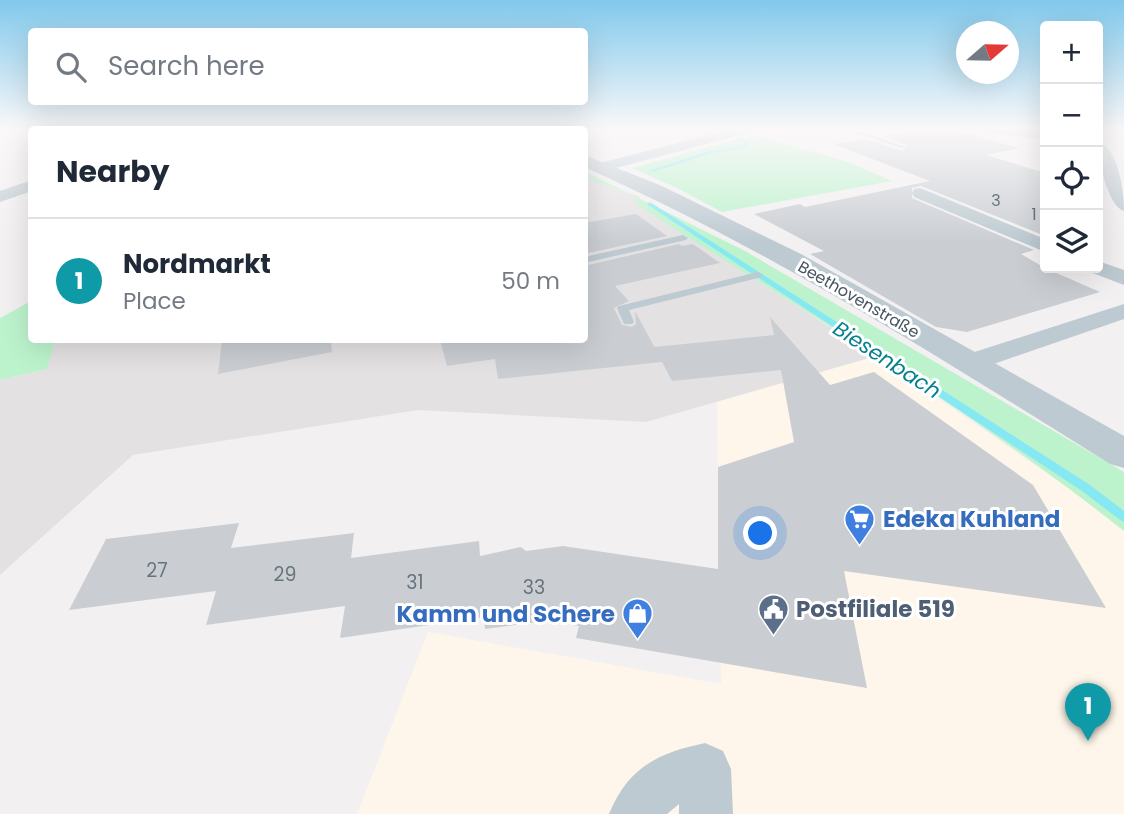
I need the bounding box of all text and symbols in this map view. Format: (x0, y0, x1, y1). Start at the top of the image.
north arrow (956, 21, 1019, 84)
map controls (1040, 21, 1103, 273)
button: + (1040, 21, 1103, 84)
search box (28, 28, 588, 105)
icon: search (52, 48, 90, 86)
text: Search here (108, 48, 265, 84)
button: − (1040, 84, 1103, 147)
button: locate (1040, 147, 1103, 210)
text: Nearby (56, 150, 170, 193)
house number: 3 (991, 189, 1001, 212)
house number: 1 (1031, 203, 1037, 226)
button: layers (1040, 210, 1103, 273)
text: Nordmarkt (123, 246, 271, 282)
street label: Beethovenstraße (794, 255, 924, 344)
text: 1 (75, 265, 83, 297)
text: 50 m (501, 265, 560, 297)
text: Place (123, 285, 186, 317)
water label: Biesenbach (828, 314, 947, 405)
supermarket icon: Edeka Kuhland (843, 502, 877, 546)
place label: Edeka Kuhland (883, 503, 1061, 535)
your location (743, 516, 777, 550)
house number: 27 (146, 557, 168, 584)
house number: 29 (274, 561, 296, 588)
house number: 31 (406, 569, 424, 596)
house number: 33 (523, 574, 545, 601)
public building icon: Postfiliale 519 (756, 592, 790, 636)
place label: Postfiliale 519 (796, 593, 955, 625)
shop icon: Kamm und Schere (621, 597, 655, 641)
place label: Kamm und Schere (397, 598, 615, 630)
pin: 1 (1065, 683, 1111, 741)

